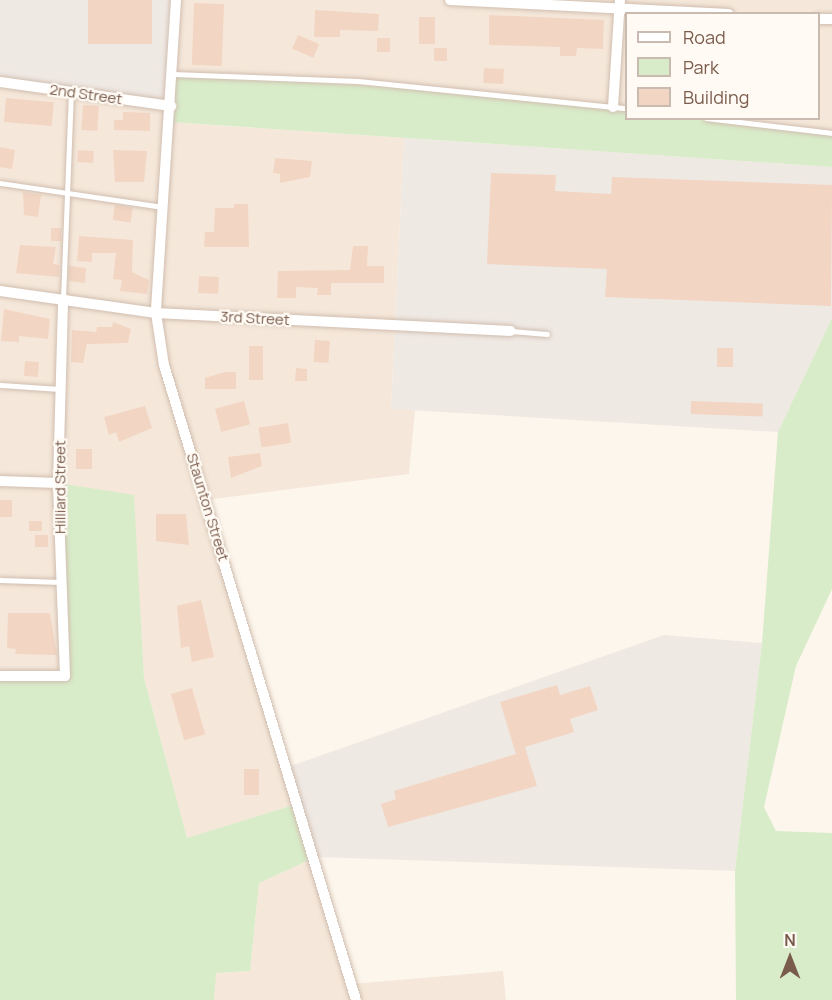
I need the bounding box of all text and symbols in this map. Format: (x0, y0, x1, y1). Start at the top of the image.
legend (625, 12, 820, 120)
text: Road (683, 25, 726, 49)
text: Park (683, 55, 719, 79)
street label: 2nd Street (48, 80, 124, 108)
text: Building (683, 85, 749, 109)
street label: 3rd Street (220, 307, 290, 329)
street label: Hilliard Street (51, 440, 69, 534)
street label: Staunton Street (183, 451, 233, 563)
north arrow (760, 928, 820, 988)
text: N (784, 929, 796, 951)

